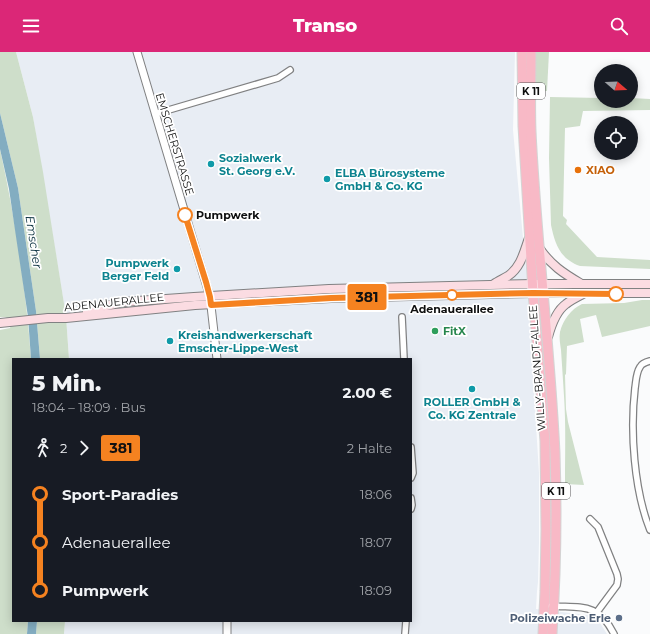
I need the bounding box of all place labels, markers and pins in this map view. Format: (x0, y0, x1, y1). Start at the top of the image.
place label: Sozialwerk St. Georg e.V. (219, 151, 295, 178)
marker: Sozialwerk St. Georg e.V. (206, 159, 216, 169)
place label: XIAO (586, 163, 615, 177)
marker: XIAO (573, 165, 583, 175)
place label: ELBA Bürosysteme GmbH & Co. KG (335, 166, 445, 193)
marker: ELBA Bürosysteme GmbH & Co. KG (322, 174, 332, 184)
marker: Pumpwerk (177, 207, 193, 223)
place label: Pumpwerk (196, 208, 260, 222)
place label: Pumpwerk Berger Feld (102, 256, 170, 283)
marker: Pumpwerk Berger Feld (172, 264, 182, 274)
unlabelled marker (608, 286, 624, 302)
marker: Adenauerallee (446, 289, 458, 301)
place label: Adenauerallee (409, 302, 494, 316)
place label: FitX (443, 324, 466, 338)
marker: FitX (430, 326, 440, 336)
place label: Kreishandwerkerschaft Emscher-Lippe-West (178, 328, 313, 355)
marker: Kreishandwerkerschaft Emscher-Lippe-West (165, 336, 175, 346)
marker: ROLLER GmbH & Co. KG Zentrale (467, 384, 477, 394)
place label: ROLLER GmbH & Co. KG Zentrale (424, 395, 520, 422)
place label: Polizeiwache Erle (510, 611, 611, 625)
marker: Polizeiwache Erle (614, 613, 624, 623)

